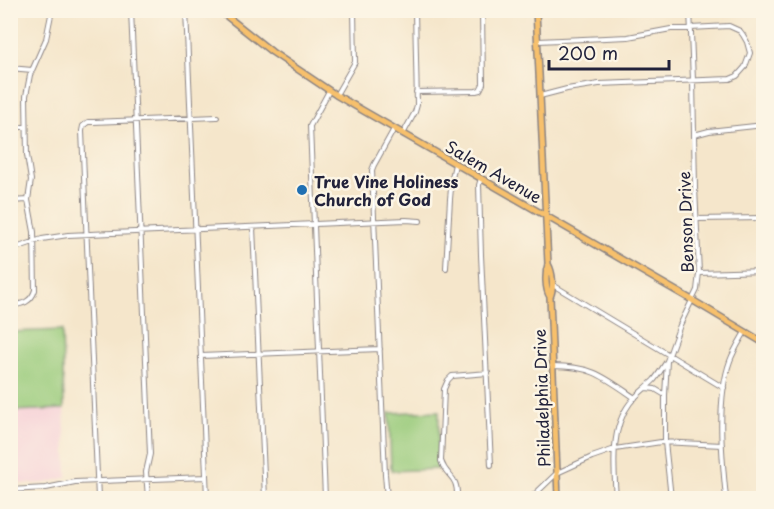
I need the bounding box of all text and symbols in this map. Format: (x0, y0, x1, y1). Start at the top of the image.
scale bar (549, 33, 669, 71)
text: 200 m (558, 39, 618, 66)
street label: Salem Avenue (441, 134, 547, 208)
place label: True Vine Holiness Church of God (314, 169, 459, 211)
street label: Benson Drive (671, 171, 699, 273)
marker: True Vine Holiness Church of God (295, 183, 309, 197)
street label: Philadelphia Drive (527, 329, 555, 467)

